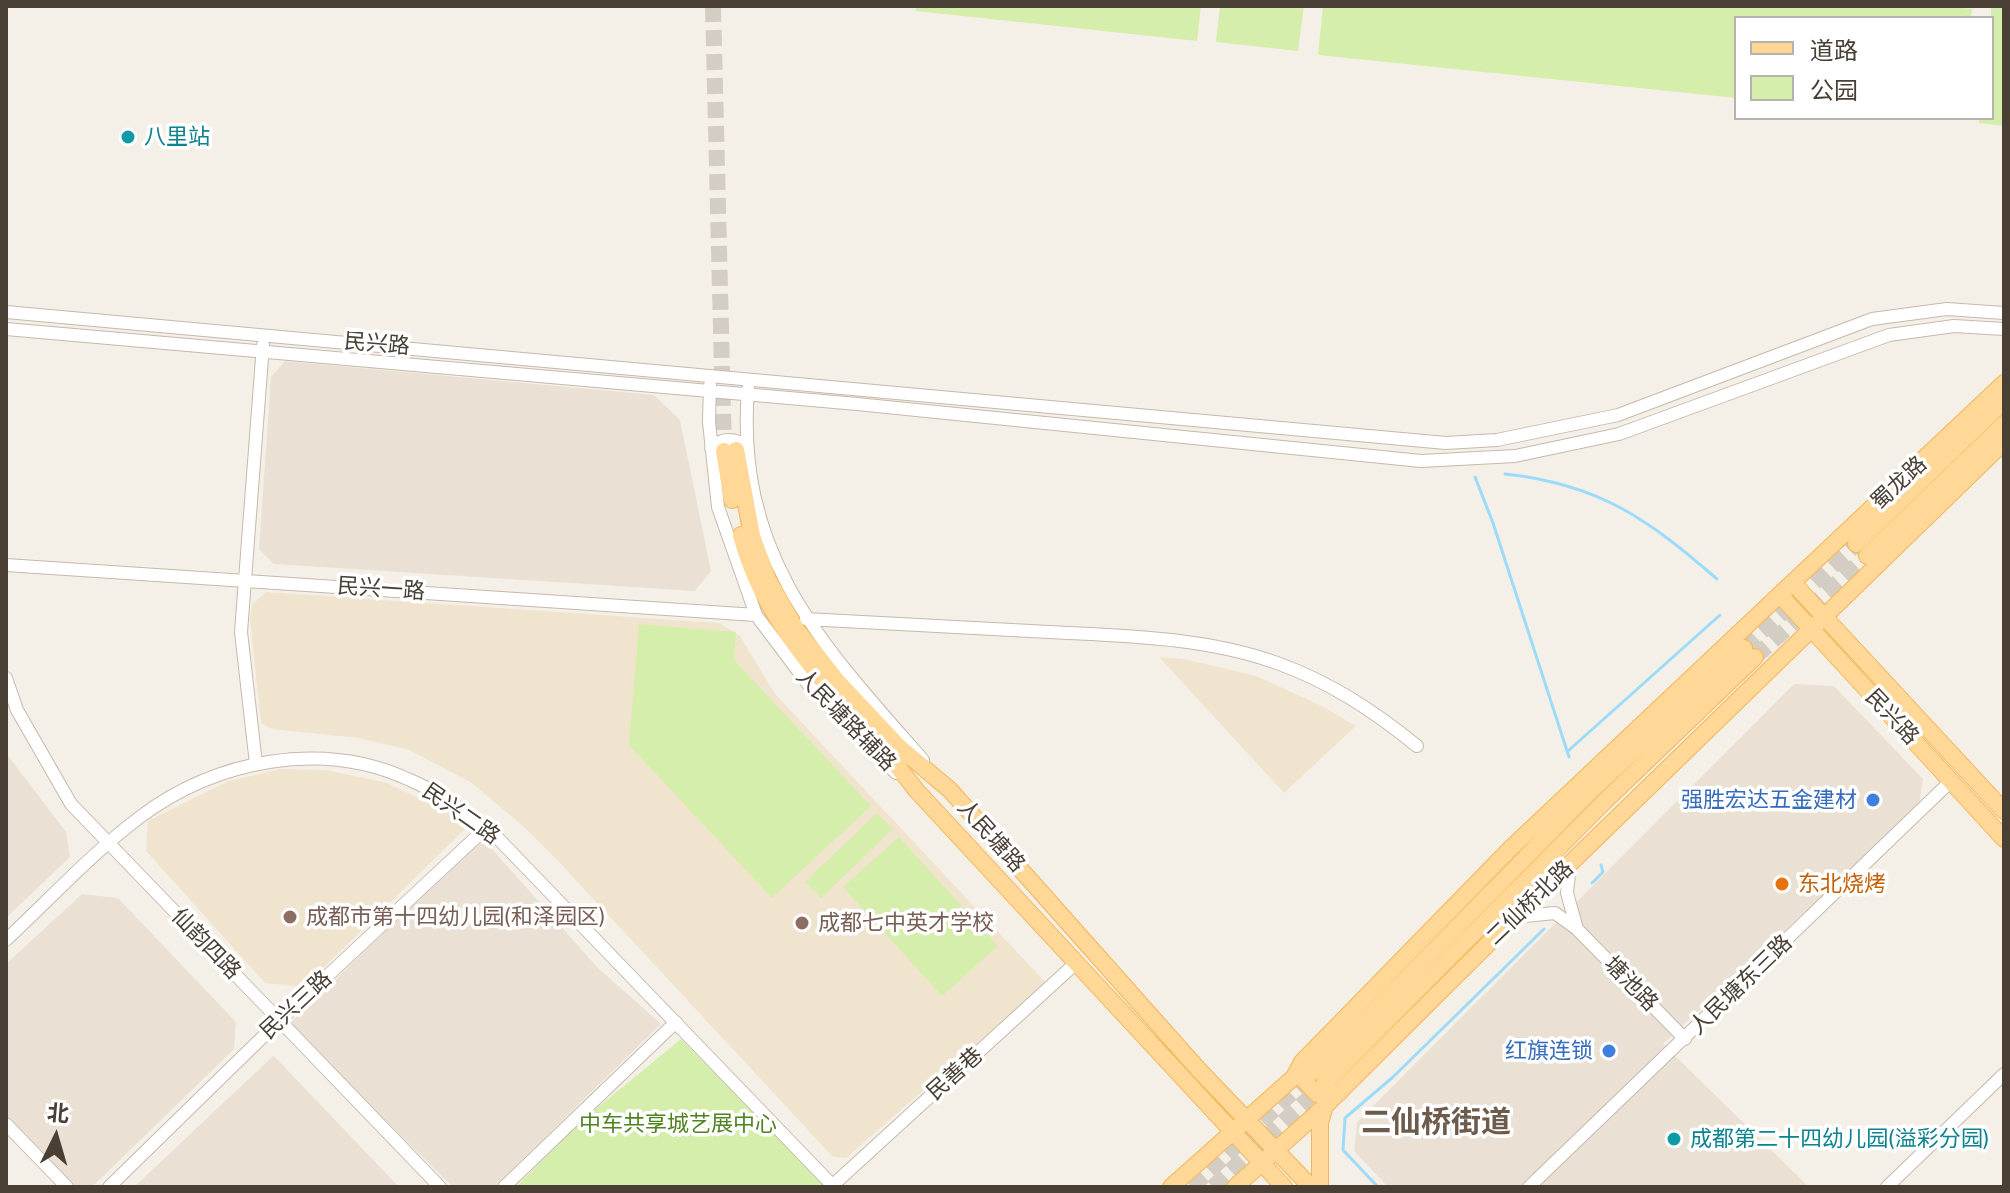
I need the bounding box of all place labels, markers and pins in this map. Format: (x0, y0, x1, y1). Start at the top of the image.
place label: 八里站 (144, 124, 210, 150)
marker: 八里站 (119, 128, 137, 146)
place label: 强胜宏达五金建材 (1681, 787, 1857, 813)
marker: 强胜宏达五金建材 (1864, 791, 1882, 809)
place label: 东北烧烤 (1798, 871, 1886, 897)
marker: 东北烧烤 (1773, 875, 1791, 893)
place label: 成都市第十四幼儿园(和泽园区) (306, 904, 605, 930)
marker: 成都市第十四幼儿园(和泽园区) (281, 908, 299, 926)
place label: 成都七中英才学校 (818, 910, 994, 936)
marker: 成都七中英才学校 (793, 914, 811, 932)
place label: 红旗连锁 (1505, 1038, 1593, 1064)
marker: 红旗连锁 (1600, 1042, 1618, 1060)
place label: 成都第二十四幼儿园(溢彩分园) (1690, 1126, 1989, 1152)
marker: 成都第二十四幼儿园(溢彩分园) (1665, 1130, 1683, 1148)

